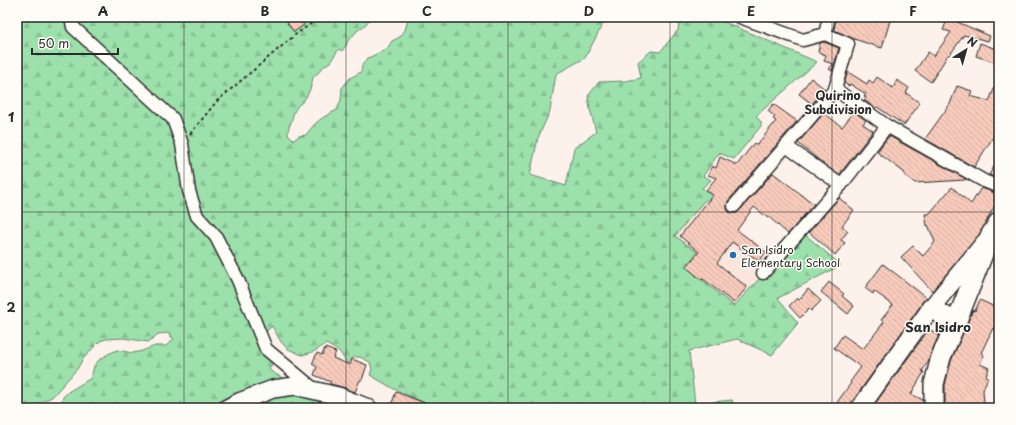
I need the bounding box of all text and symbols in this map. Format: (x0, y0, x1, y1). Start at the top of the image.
text: A (98, 1, 108, 20)
text: B (261, 1, 270, 20)
text: C (422, 1, 432, 20)
text: D (584, 1, 594, 20)
text: E (747, 1, 755, 20)
text: F (909, 1, 917, 20)
scale bar (32, 30, 118, 56)
north arrow (946, 30, 986, 70)
text: N (964, 32, 981, 51)
text: 50 m (38, 34, 69, 52)
district label: Quirino Subdivision (804, 86, 872, 118)
text: 1 (8, 107, 14, 126)
place label: San Isidro Elementary School (741, 241, 840, 271)
marker: San Isidro Elementary School (728, 250, 738, 260)
text: 2 (6, 297, 16, 316)
district label: San Isidro (905, 317, 971, 336)

